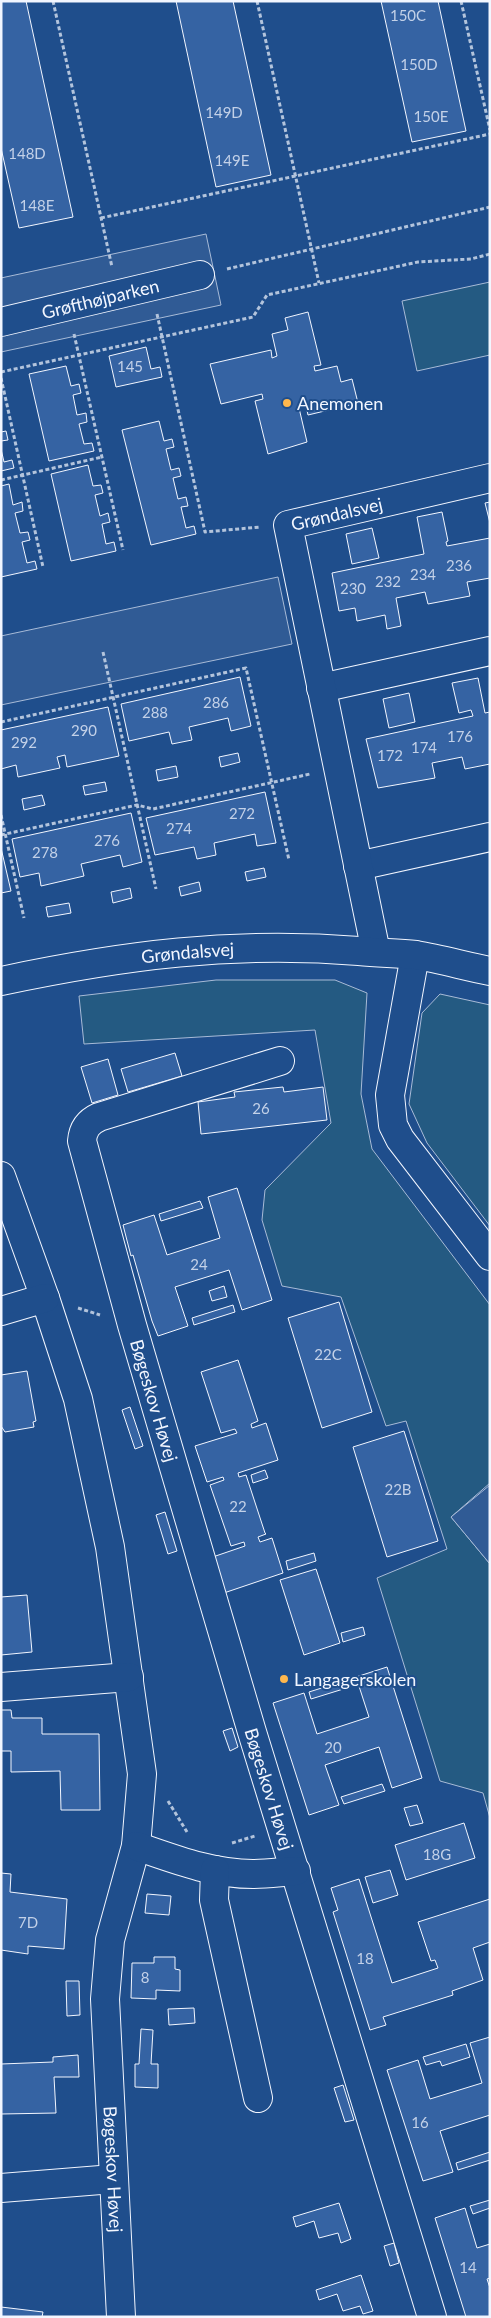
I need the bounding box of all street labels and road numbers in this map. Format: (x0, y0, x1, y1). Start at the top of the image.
street label: Grøfthøjparken (39, 274, 161, 323)
street label: Grøndalsvej (289, 492, 385, 535)
street label: Grøndalsvej (140, 938, 235, 968)
street label: Bøgeskov Høvej (126, 1337, 183, 1464)
street label: Bøgeskov Høvej (240, 1725, 299, 1853)
street label: Bøgeskov Høvej (99, 2105, 128, 2233)

